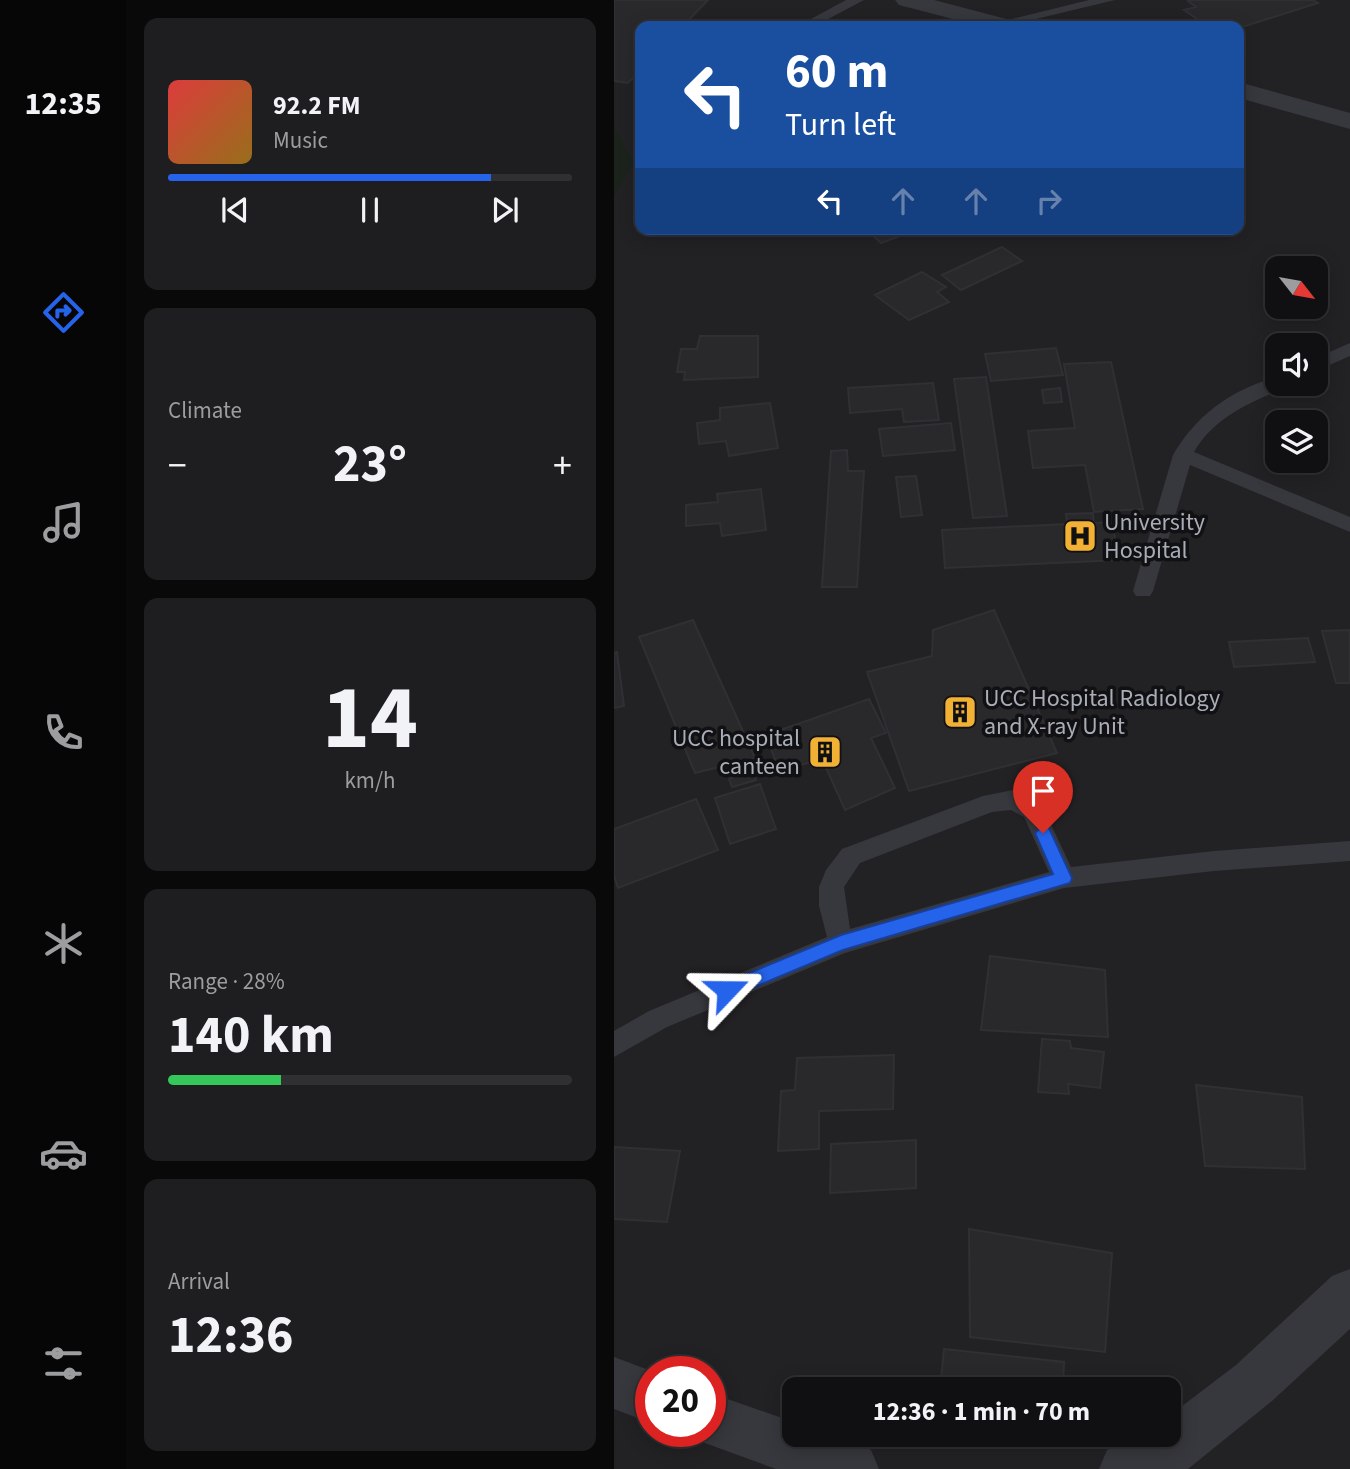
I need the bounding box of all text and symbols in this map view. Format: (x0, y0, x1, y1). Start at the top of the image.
text: 60 m (785, 37, 889, 107)
icon: left (670, 49, 761, 140)
text: 12:35 (24, 81, 102, 127)
text: 92.2 FM (273, 87, 361, 124)
text: Turn left (785, 102, 896, 148)
text: Music (273, 124, 328, 157)
icon: left (811, 182, 849, 220)
icon: ahead (884, 182, 922, 220)
icon: ahead (957, 182, 995, 220)
icon: right (1030, 182, 1068, 220)
icon: previous (216, 191, 254, 229)
icon: pause (351, 191, 389, 229)
icon: next (486, 191, 524, 229)
north arrow (1265, 256, 1328, 318)
map controls (1265, 256, 1328, 473)
icon: directions (39, 288, 88, 337)
button: sound (1265, 333, 1328, 396)
text: Climate (168, 394, 242, 427)
button: layers (1265, 410, 1328, 473)
text: 23° (333, 428, 407, 502)
text: − (168, 439, 187, 493)
text: + (553, 439, 572, 493)
icon: music (39, 498, 88, 547)
place label: University Hospital (1104, 505, 1205, 568)
hospital icon: University Hospital (1061, 517, 1099, 555)
text: 14 (322, 654, 418, 783)
place label: UCC Hospital Radiology and X-ray Unit (984, 681, 1220, 744)
building icon: UCC Hospital Radiology and X-ray Unit (941, 693, 979, 731)
icon: phone (39, 708, 88, 757)
place label: UCC hospital canteen (672, 721, 800, 784)
building icon: UCC hospital canteen (806, 733, 844, 771)
pin (1013, 761, 1073, 833)
text: km/h (344, 764, 396, 797)
icon: arrive (1024, 772, 1062, 810)
icon: climate (39, 919, 88, 968)
position arrow (690, 953, 764, 1027)
text: Range · 28% (168, 965, 285, 998)
text: 140 km (168, 999, 334, 1073)
icon: car (39, 1129, 88, 1178)
text: Arrival (168, 1265, 230, 1298)
text: 12:36 (168, 1299, 293, 1373)
icon: filters (39, 1339, 88, 1388)
speed limit sign: 20 (635, 1356, 726, 1447)
text: 12:36 · 1 min · 70 m (873, 1393, 1090, 1430)

